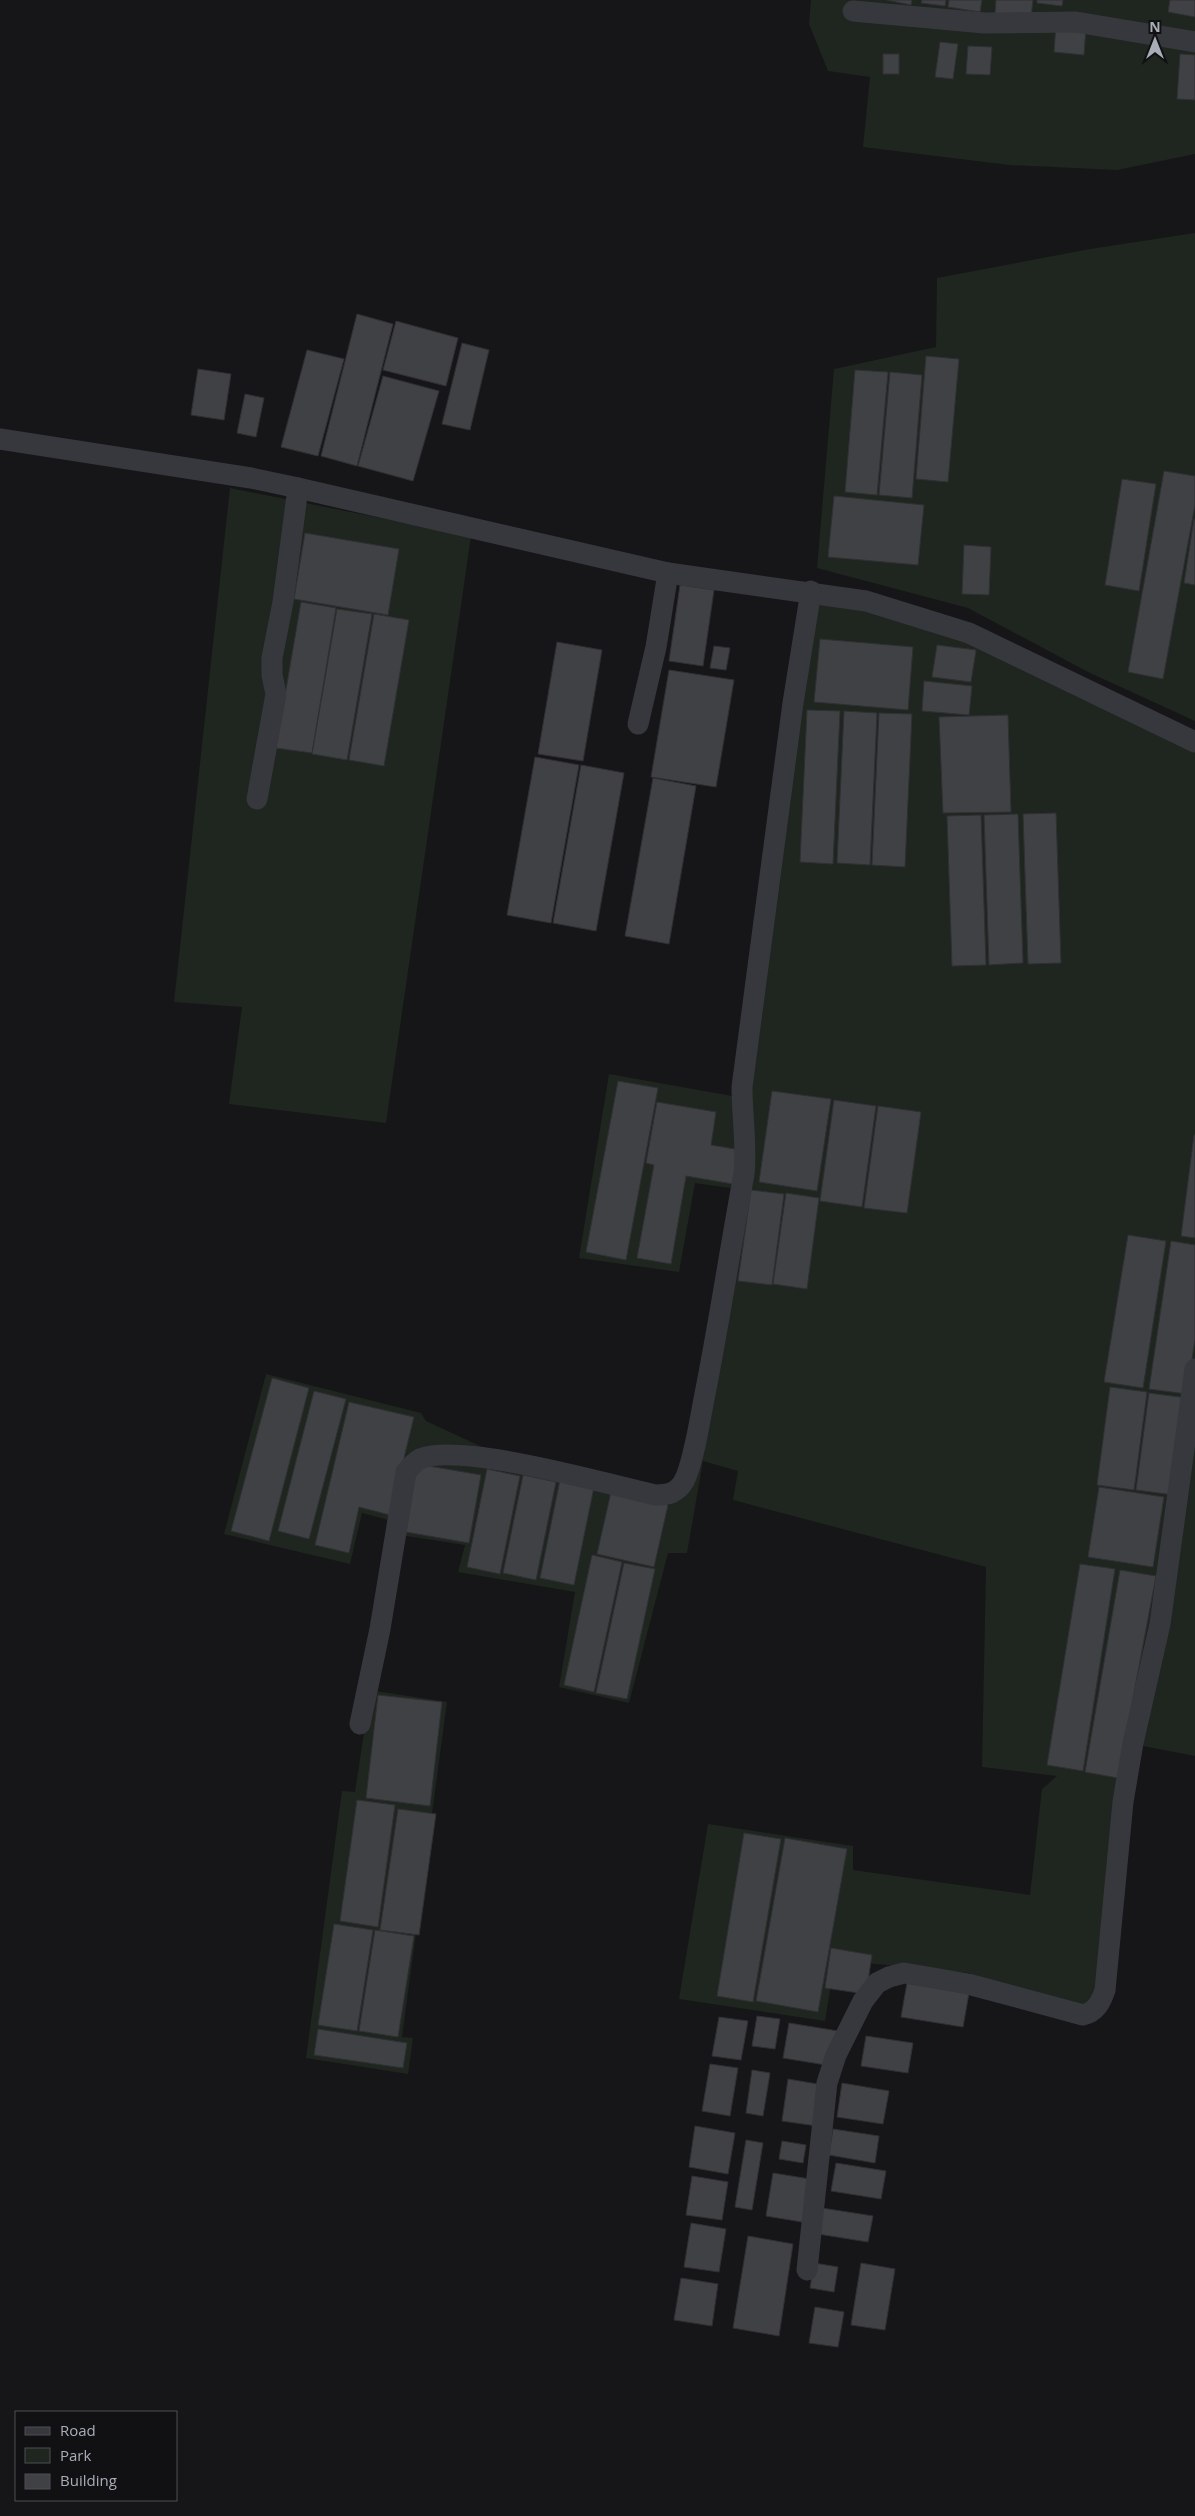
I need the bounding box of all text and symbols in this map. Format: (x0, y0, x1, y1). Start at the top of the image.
north arrow (1130, 15, 1180, 65)
text: N (1149, 17, 1161, 36)
legend (15, 2411, 178, 2501)
text: Road (60, 2420, 96, 2440)
text: Park (60, 2445, 91, 2465)
text: Building (60, 2470, 117, 2490)

